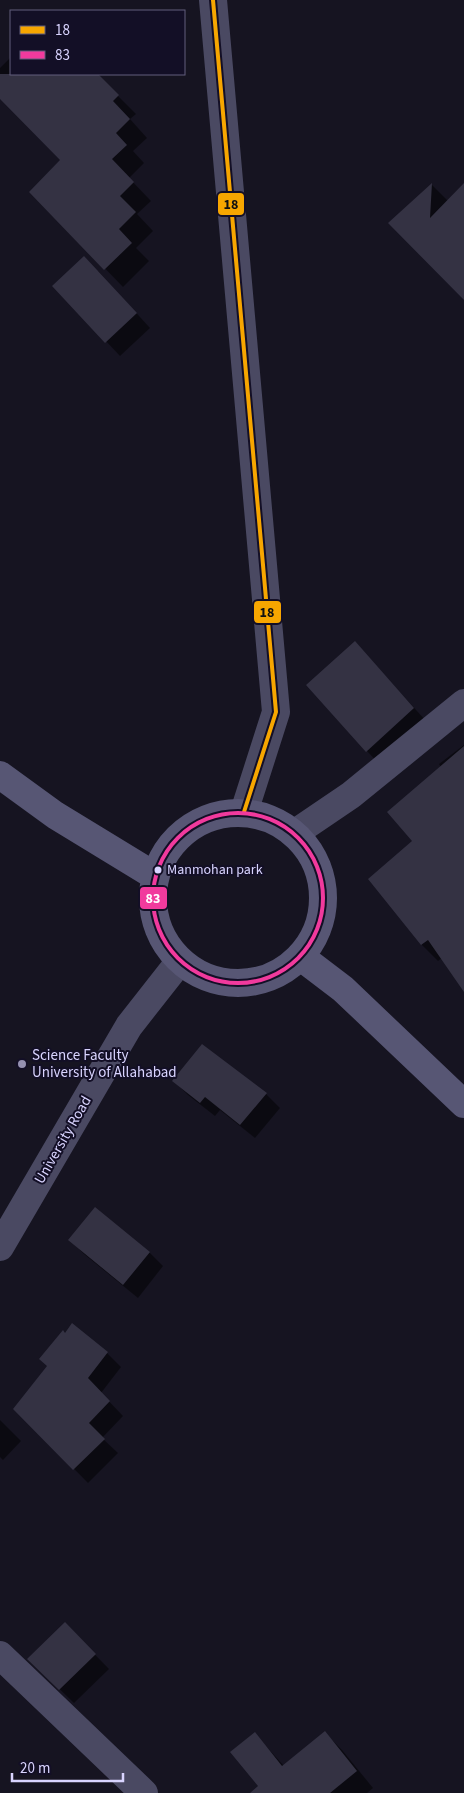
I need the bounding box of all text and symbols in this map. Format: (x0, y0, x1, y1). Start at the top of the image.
legend (10, 10, 185, 75)
text: 18 (55, 20, 70, 41)
text: 83 (55, 45, 70, 66)
line badge: 18 (217, 192, 245, 216)
text: 18 (224, 195, 238, 215)
line badge: 18 (253, 600, 282, 624)
text: 18 (260, 603, 274, 623)
place label: Manmohan park (167, 860, 263, 880)
marker: Manmohan park (153, 865, 163, 875)
line badge: 83 (139, 886, 168, 910)
text: 83 (146, 889, 160, 909)
place label: Science Faculty University of Allahabad (32, 1045, 177, 1083)
marker: Science Faculty University of Allahabad (16, 1058, 28, 1070)
street label: University Road (29, 1092, 97, 1188)
scale bar (12, 1750, 124, 1782)
text: 20 m (20, 1758, 50, 1779)

